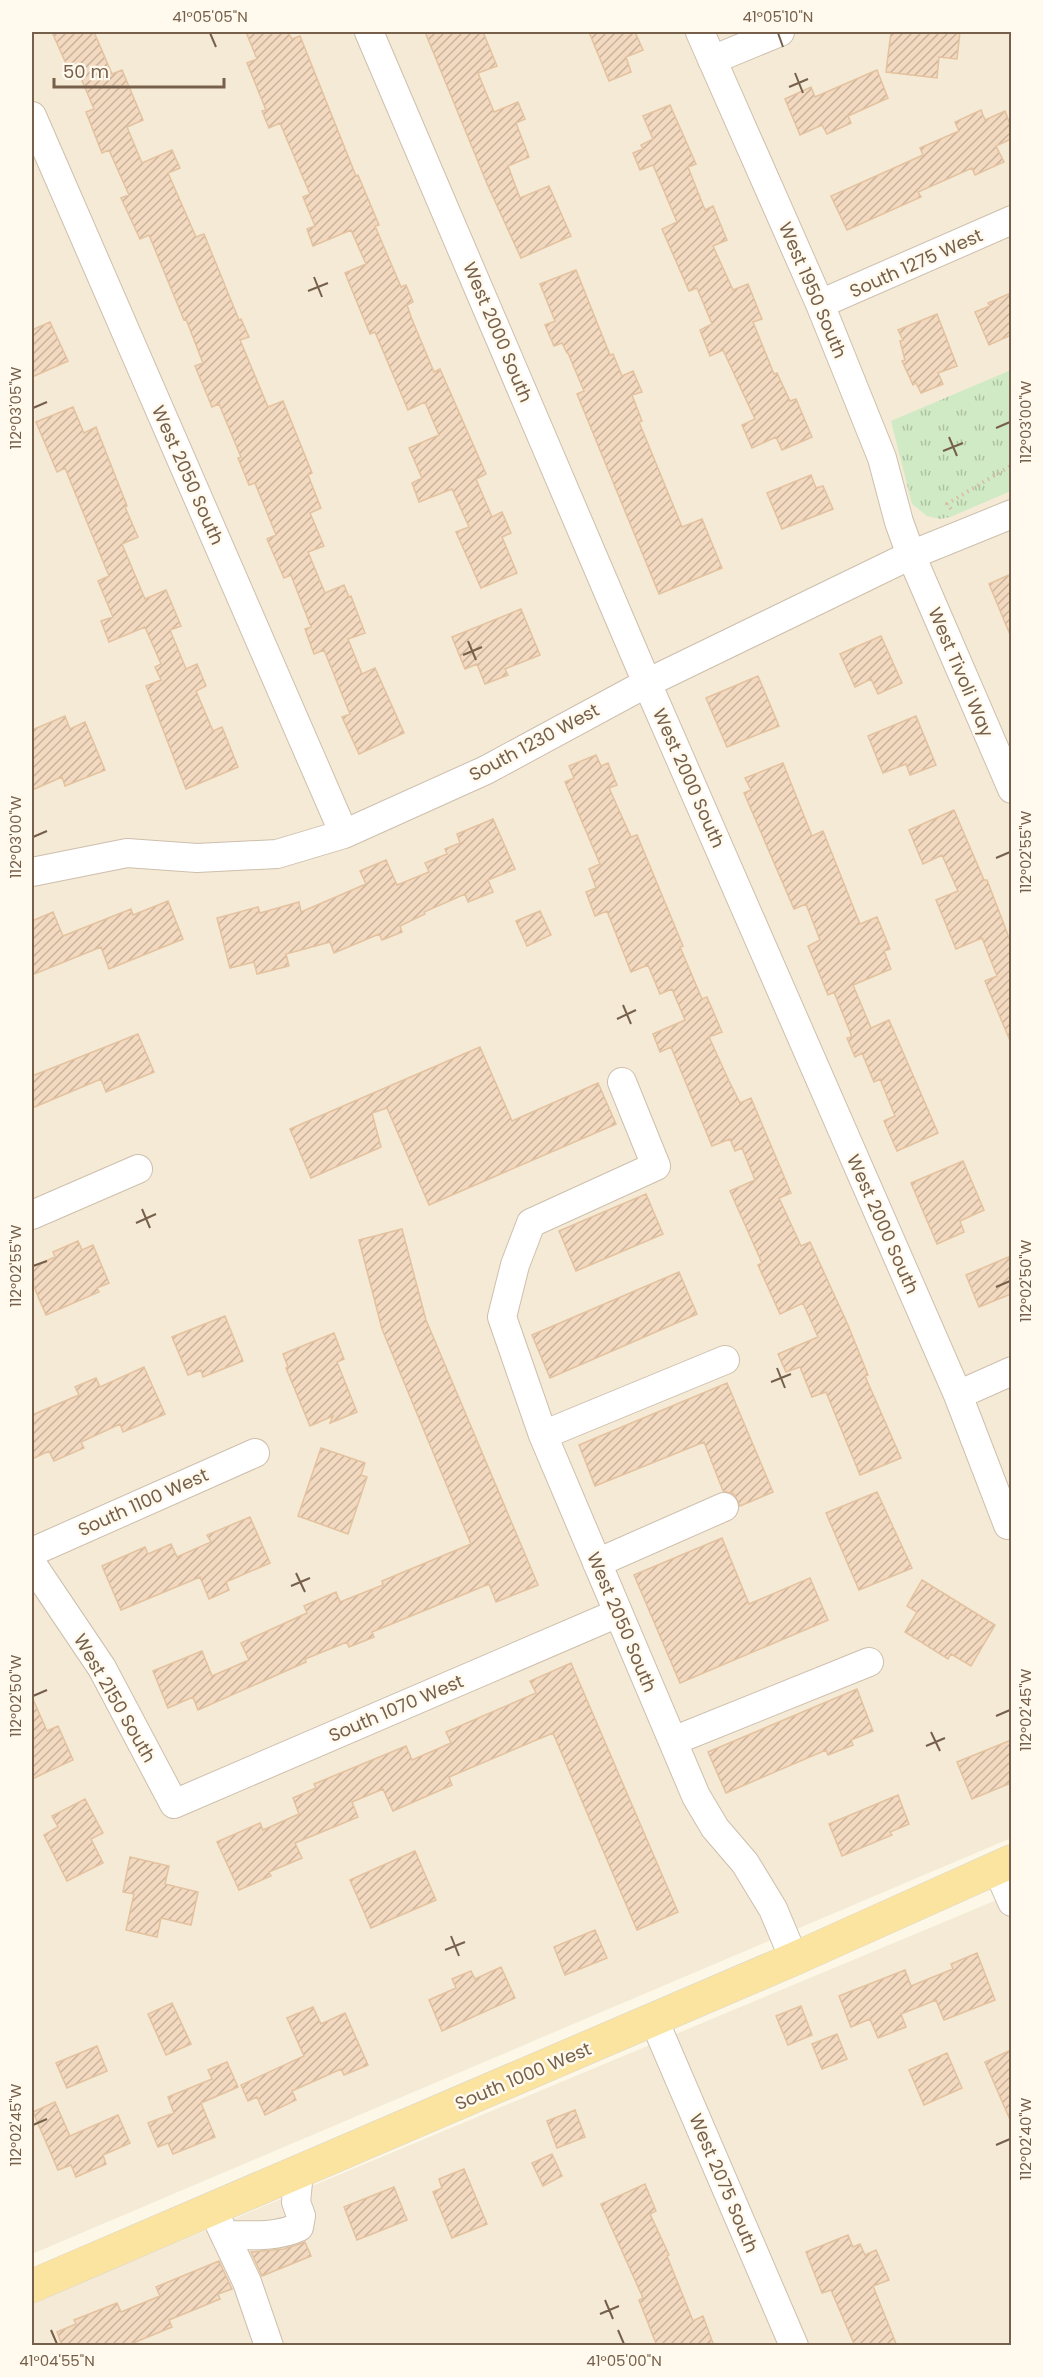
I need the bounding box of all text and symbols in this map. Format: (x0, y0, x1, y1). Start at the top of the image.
text: 41°05'05"N (172, 6, 248, 27)
text: 41°05'10"N (743, 6, 813, 27)
scale bar (54, 51, 224, 89)
text: 50 m (63, 59, 109, 84)
street label: West 1950 South (773, 218, 853, 362)
street label: South 1275 West (845, 222, 987, 304)
street label: West 2000 South (457, 258, 539, 406)
text: 112°03'05"W (5, 366, 26, 449)
text: 112°03'00"W (1015, 380, 1036, 463)
street label: West 2050 South (146, 401, 230, 549)
street label: West Tivoli Way (922, 603, 1000, 741)
street label: South 1230 West (465, 697, 603, 787)
street label: West 2000 South (647, 704, 731, 852)
text: 112°03'00"W (5, 795, 26, 878)
text: 112°02'55"W (1015, 810, 1036, 893)
street label: West 2000 South (841, 1150, 925, 1298)
text: 112°02'55"W (5, 1224, 26, 1307)
text: 112°02'50"W (1015, 1239, 1036, 1322)
street label: South 1100 West (74, 1462, 212, 1542)
street label: West 2050 South (581, 1548, 663, 1696)
street label: West 2150 South (68, 1629, 162, 1767)
text: 112°02'50"W (5, 1654, 26, 1737)
street label: South 1070 West (325, 1668, 467, 1748)
text: 112°02'45"W (1015, 1668, 1036, 1751)
street label: South 1000 West (451, 2036, 595, 2116)
text: 112°02'45"W (5, 2083, 26, 2166)
text: 112°02'40"W (1015, 2097, 1036, 2180)
street label: West 2075 South (683, 2110, 765, 2256)
text: 41°04'55"N (19, 2350, 95, 2371)
text: 41°05'00"N (586, 2350, 662, 2371)

